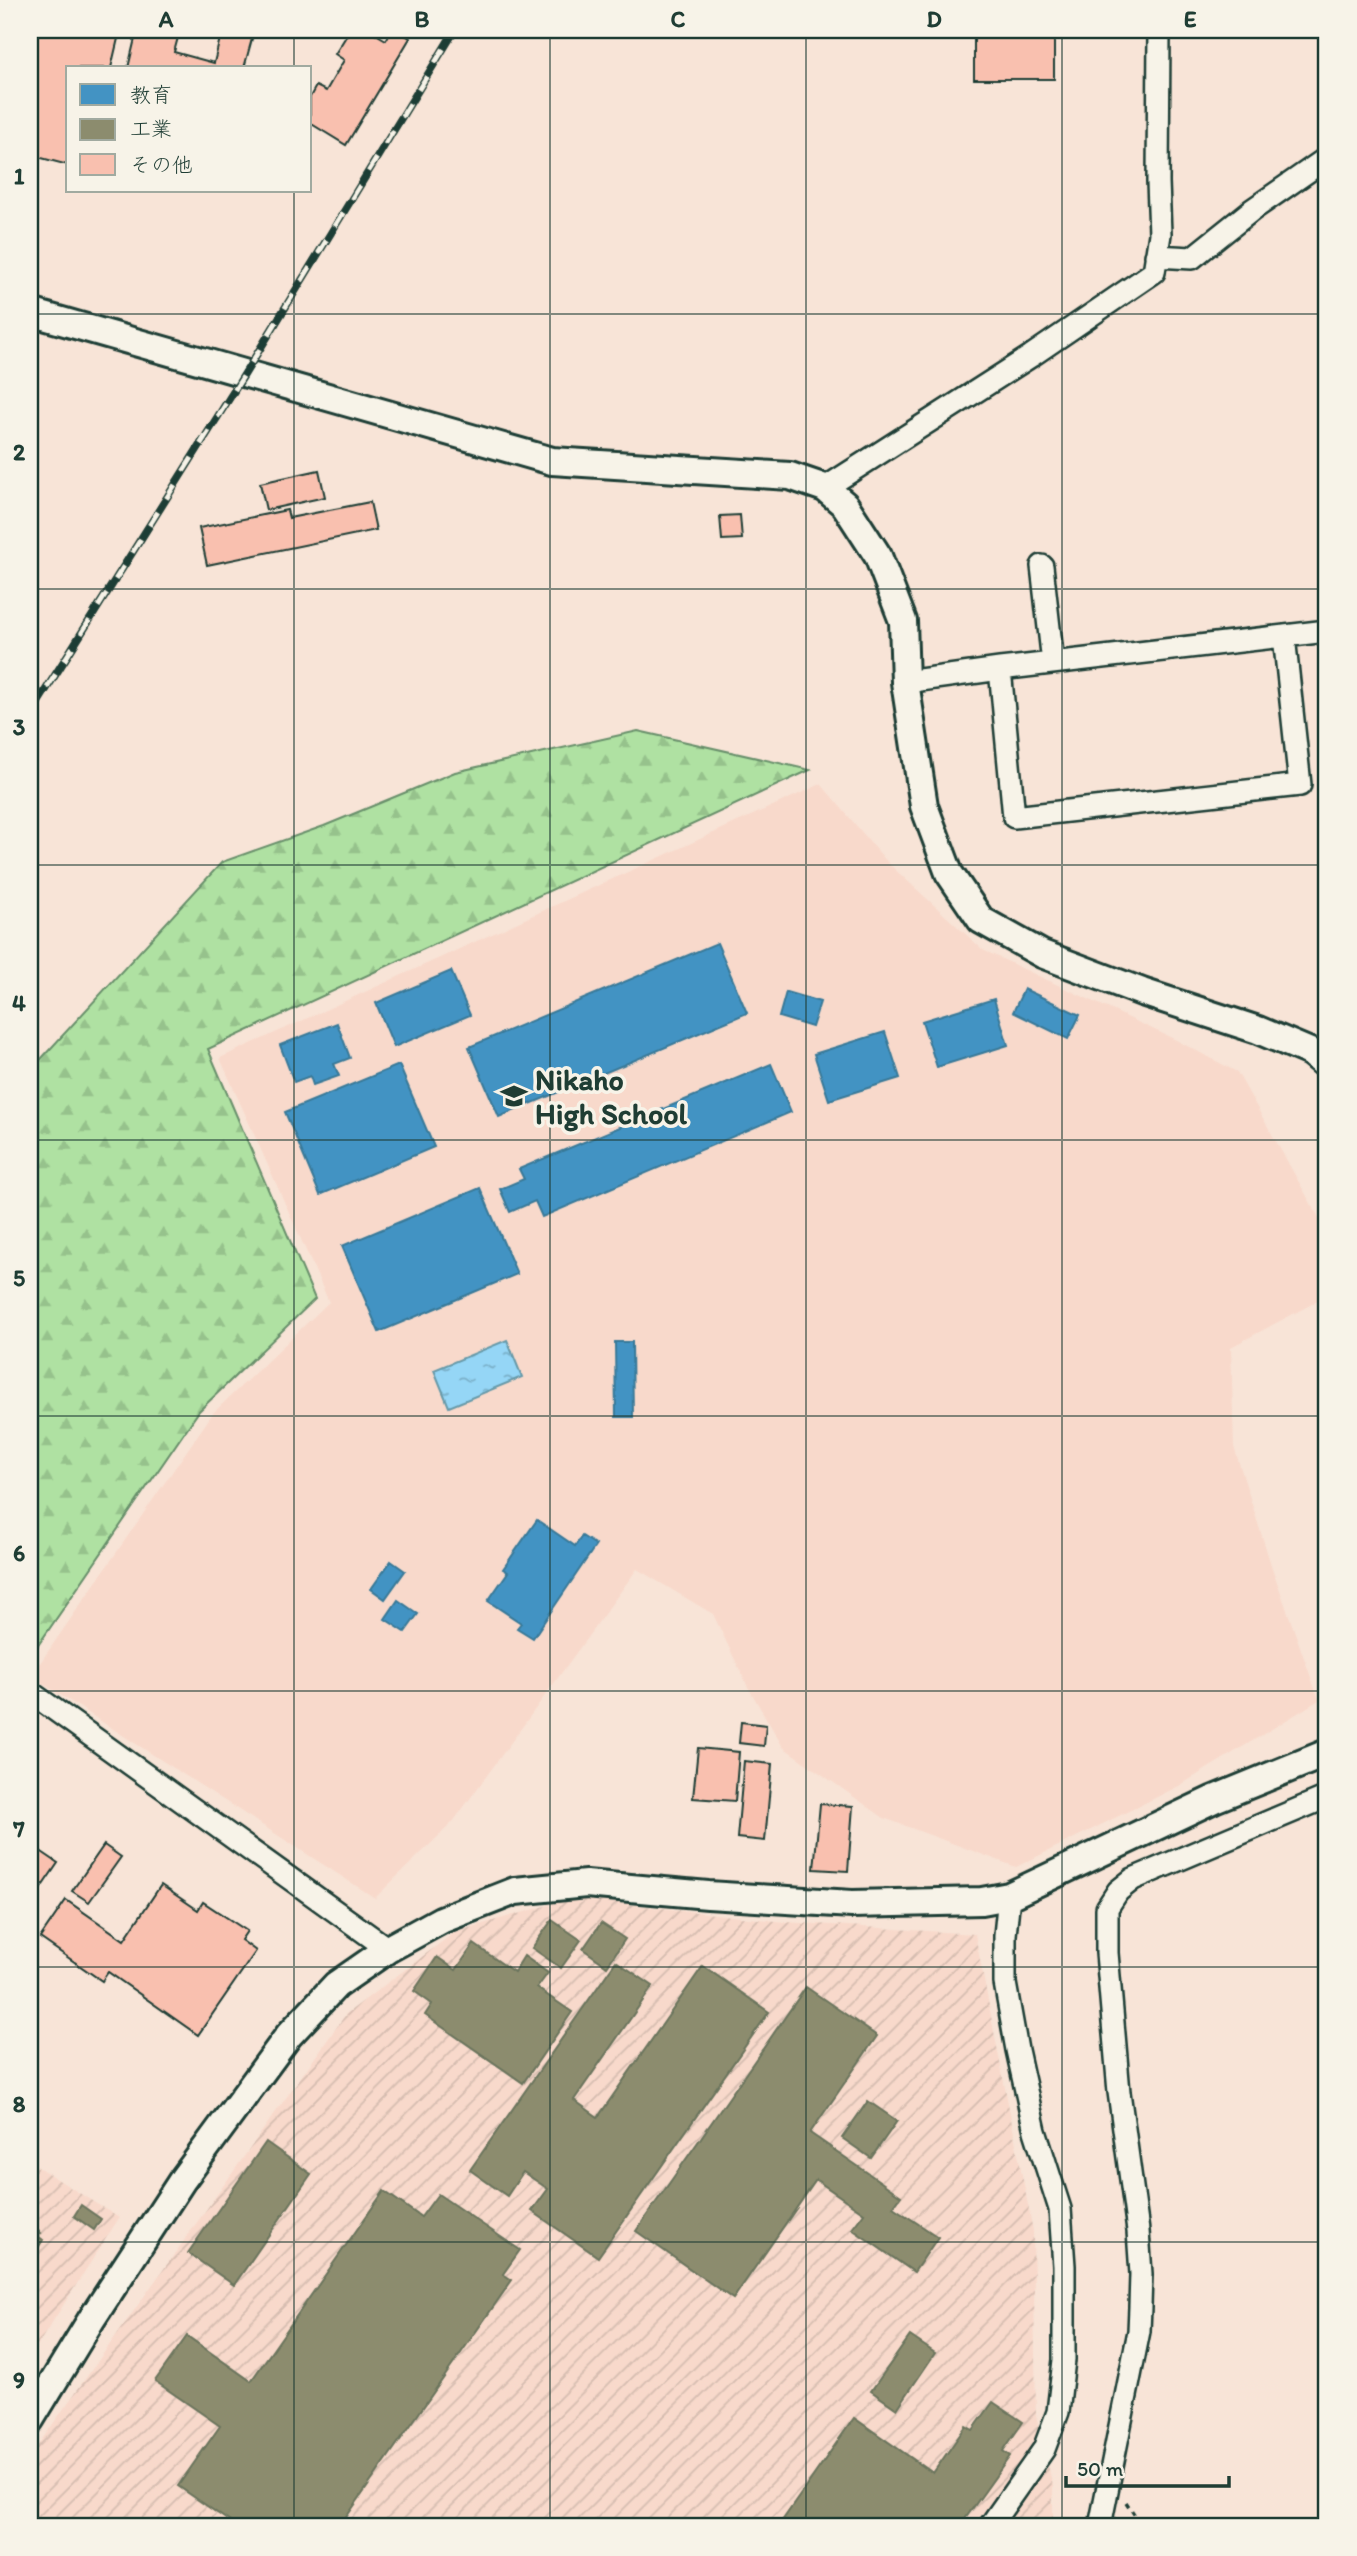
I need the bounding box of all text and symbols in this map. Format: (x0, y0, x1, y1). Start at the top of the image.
text: A (158, 5, 174, 33)
text: B (415, 5, 430, 33)
text: C (671, 5, 686, 33)
text: D (926, 5, 942, 33)
text: E (1184, 5, 1197, 33)
legend (66, 66, 312, 192)
text: 教育 (130, 82, 172, 107)
text: 工業 (130, 116, 172, 141)
text: その他 (130, 152, 193, 177)
text: 1 (14, 162, 25, 190)
text: 2 (13, 438, 26, 466)
text: 3 (13, 713, 26, 741)
text: 4 (12, 989, 26, 1017)
place label: Nikaho High School (535, 1061, 688, 1132)
school or university icon: Nikaho High School (499, 1081, 529, 1111)
text: 5 (13, 1264, 25, 1292)
text: 6 (13, 1539, 25, 1567)
text: 7 (12, 1815, 25, 1843)
text: 8 (13, 2090, 26, 2118)
text: 9 (13, 2366, 25, 2394)
scale bar (1066, 2444, 1229, 2488)
text: 50 m (1077, 2456, 1124, 2481)

